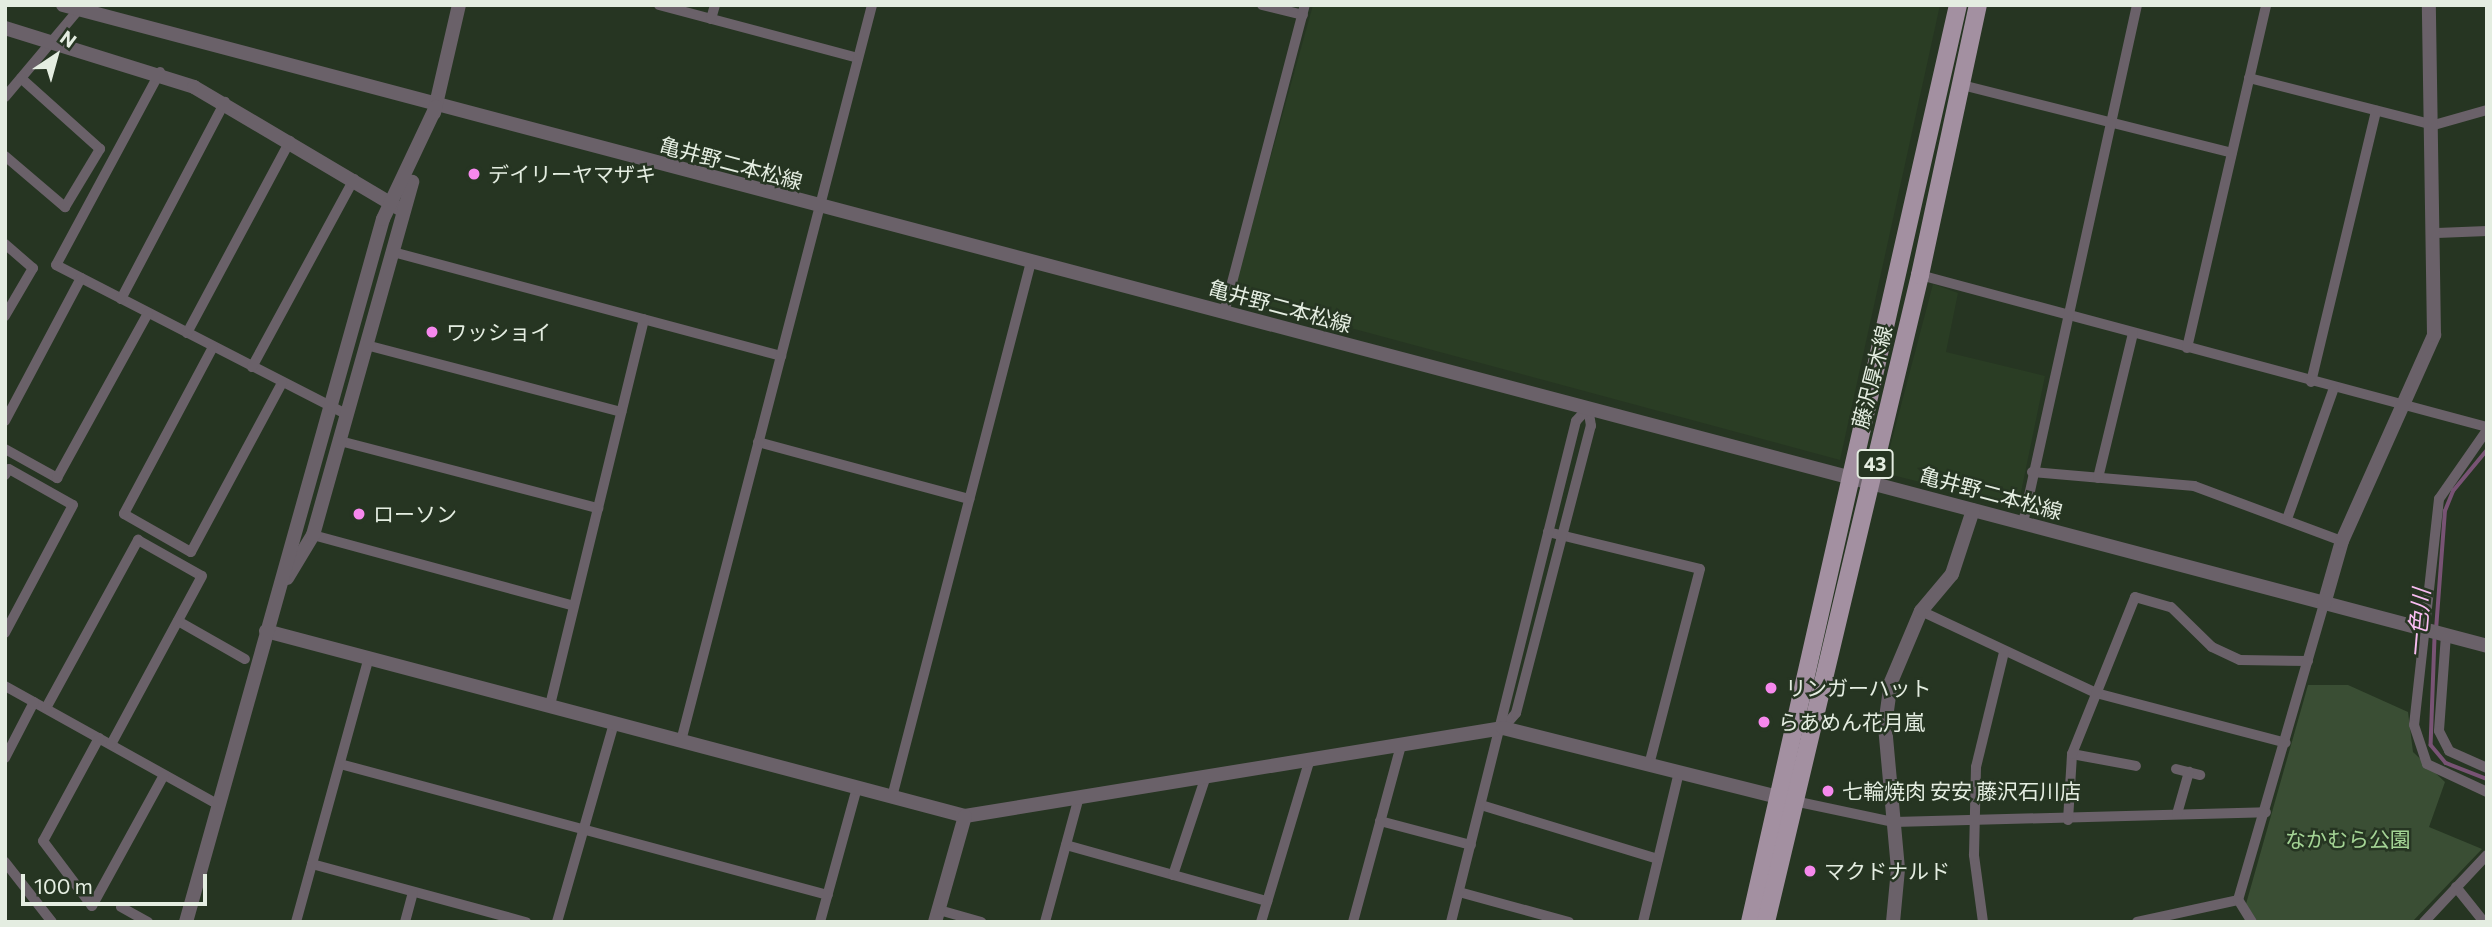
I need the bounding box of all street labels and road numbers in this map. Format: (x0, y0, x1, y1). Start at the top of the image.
street label: 亀井野二本松線 (657, 132, 805, 194)
street label: 亀井野二本松線 (1206, 275, 1354, 337)
street label: 藤沢厚木線 (1847, 323, 1897, 431)
road number: 43 (1856, 449, 1894, 480)
street label: 亀井野二本松線 (1917, 462, 2065, 524)

